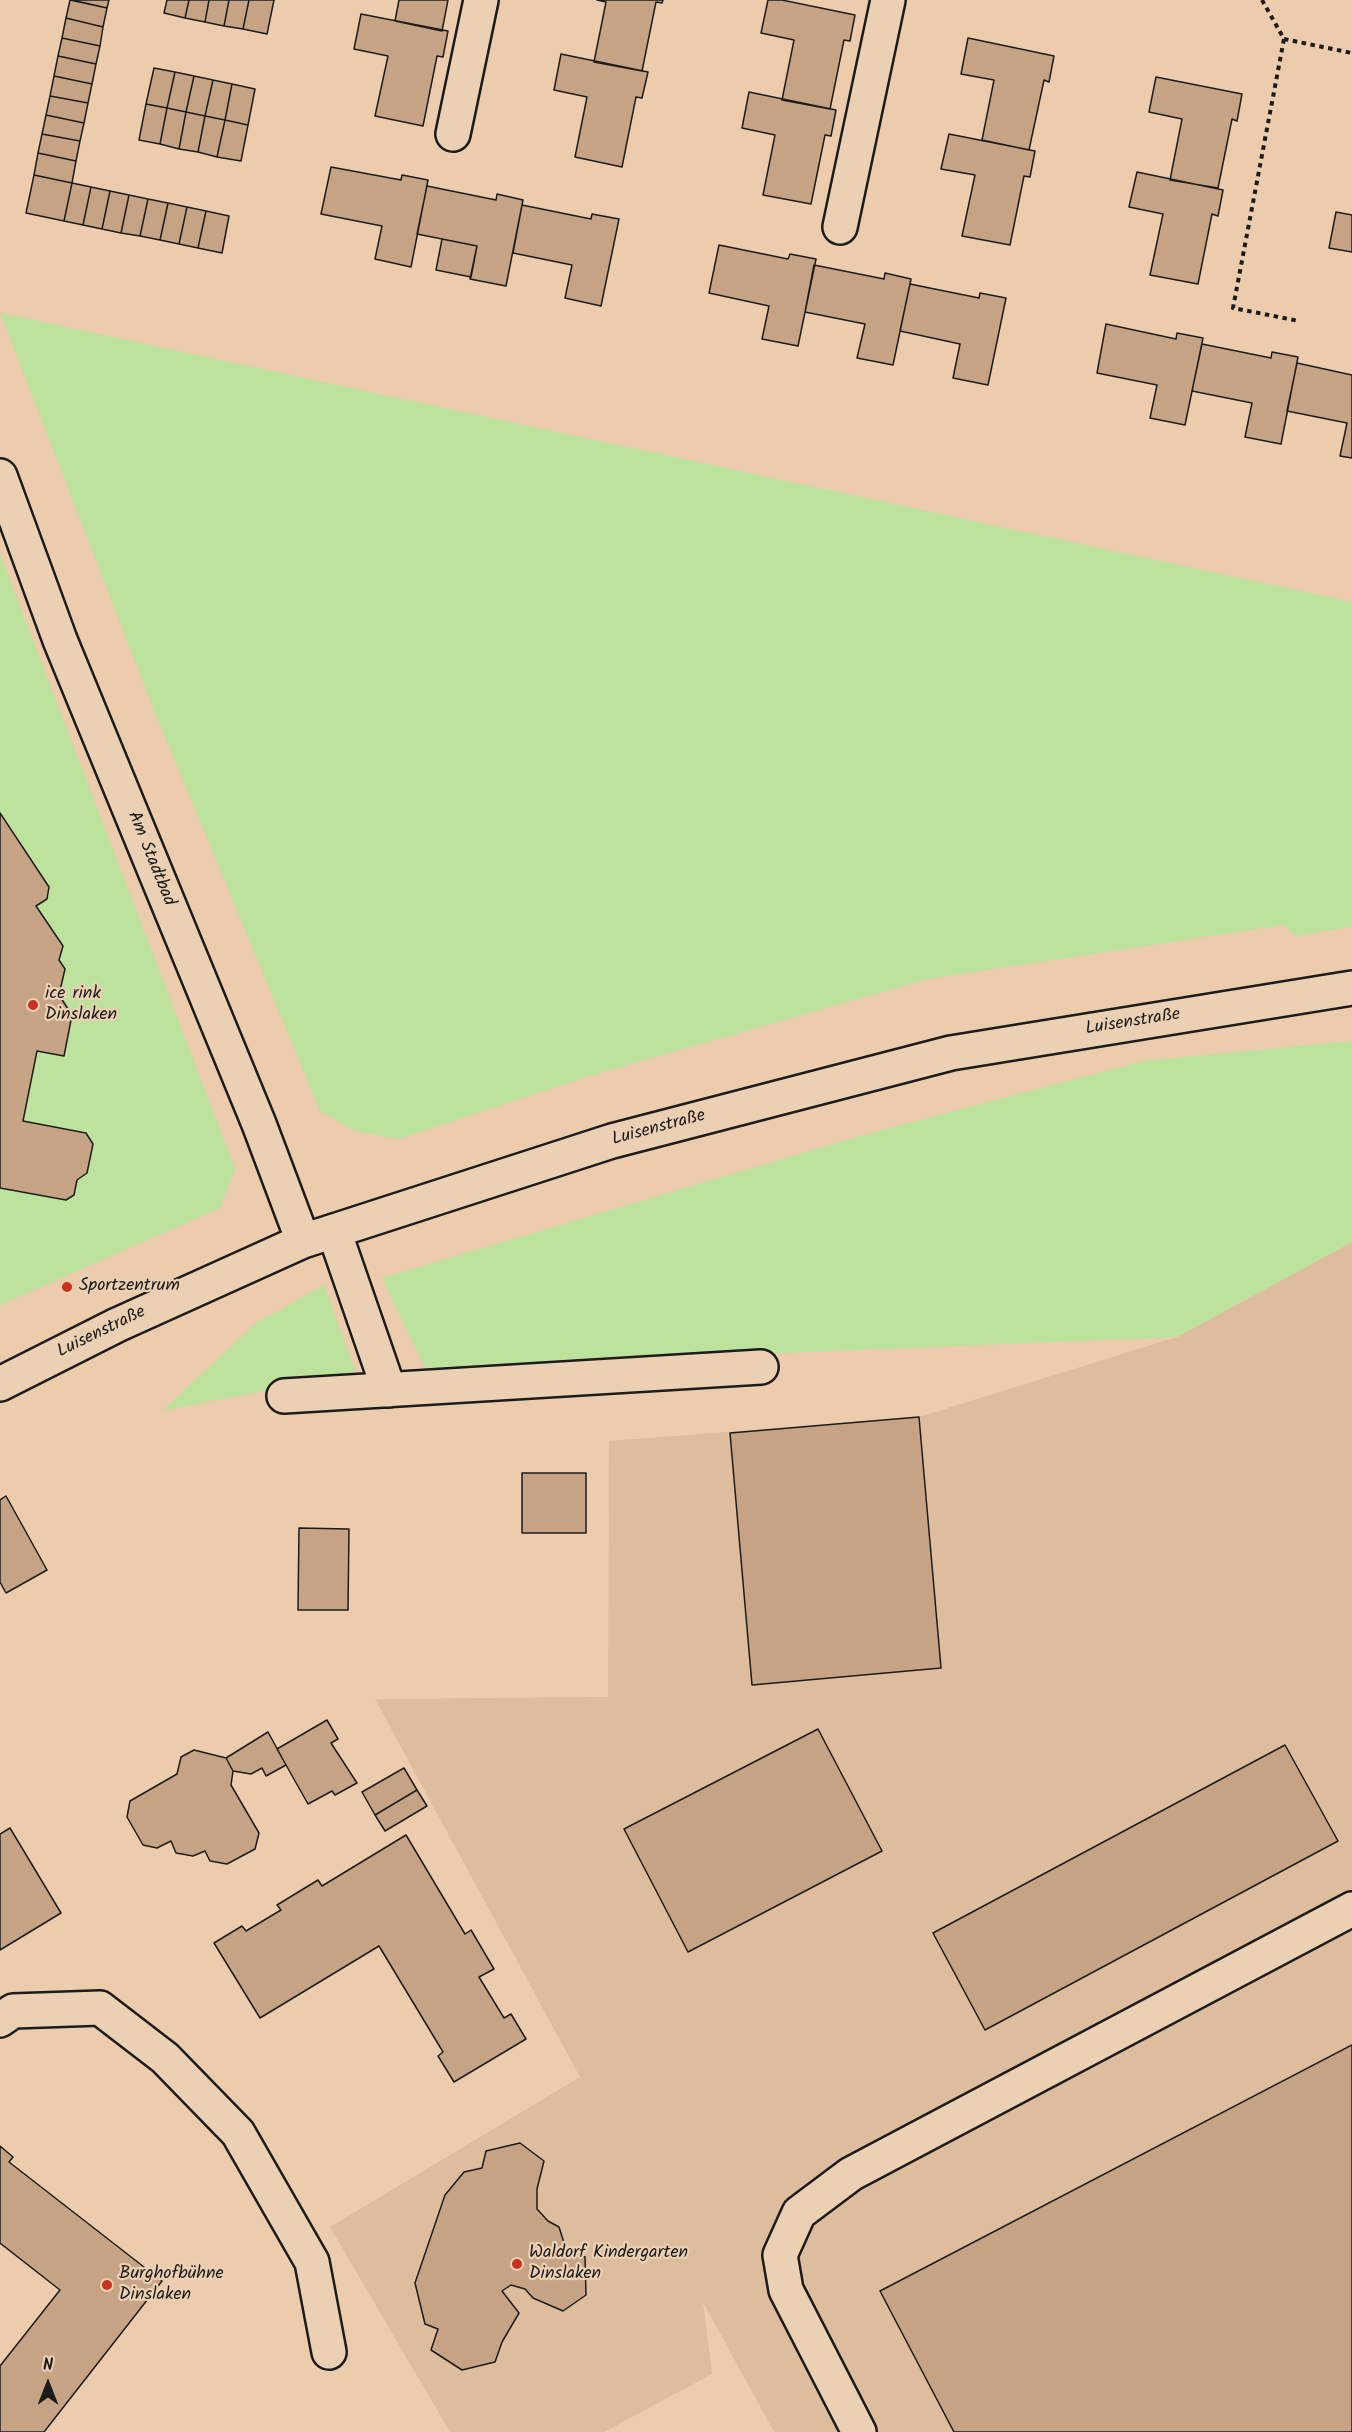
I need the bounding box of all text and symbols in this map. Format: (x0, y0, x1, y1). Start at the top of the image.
street label: Am Stadtbad (121, 808, 179, 910)
place label: ice rink Dinslaken (45, 984, 117, 1026)
marker: ice rink Dinslaken (26, 998, 40, 1012)
street label: Luisenstraße (1084, 1005, 1182, 1041)
street label: Luisenstraße (610, 1106, 708, 1152)
place label: Sportzentrum (79, 1276, 180, 1298)
marker: Sportzentrum (60, 1280, 74, 1294)
street label: Luisenstraße (54, 1302, 150, 1364)
place label: Waldorf Kindergarten Dinslaken (529, 2243, 688, 2286)
marker: Waldorf Kindergarten Dinslaken (510, 2257, 524, 2271)
place label: Burghofbühne Dinslaken (119, 2264, 224, 2306)
marker: Burghofbühne Dinslaken (100, 2278, 114, 2292)
text: N (43, 2353, 53, 2378)
north arrow (18, 2354, 78, 2414)

